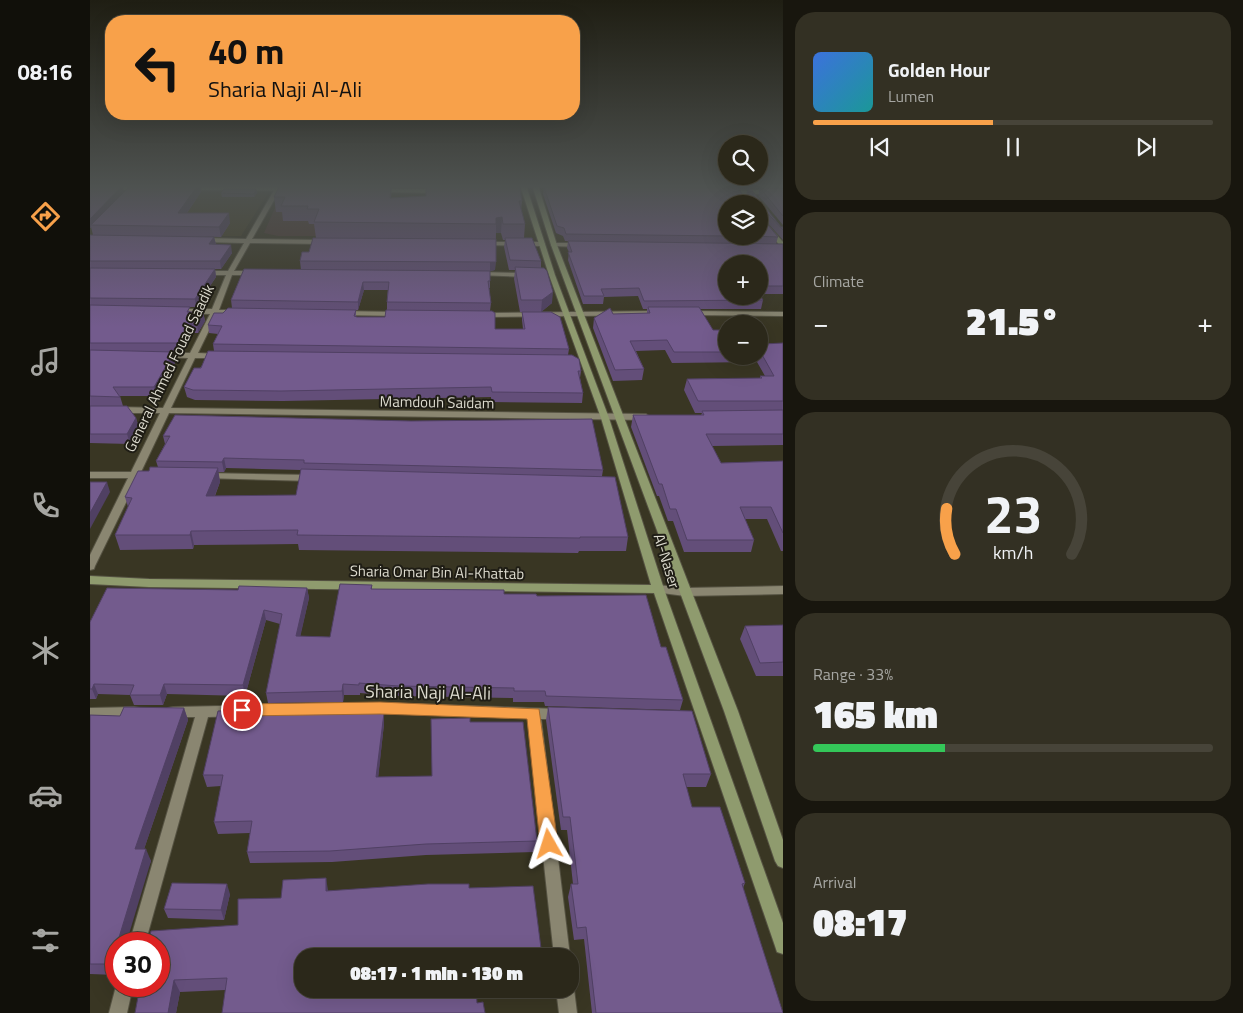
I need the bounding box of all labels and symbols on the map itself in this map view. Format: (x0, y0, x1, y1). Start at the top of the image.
street label: General Ahmed Fouad Saadik (118, 280, 220, 456)
street label: Mamdouh Saidam (379, 390, 495, 414)
street label: Al-Naser (648, 531, 686, 591)
street label: Sharia Omar Bin Al-Khattab (350, 559, 524, 585)
street label: Sharia Naji Al-Ali (365, 677, 491, 707)
pin (221, 689, 263, 731)
position arrow (522, 817, 574, 869)
speed limit sign: 30 (105, 932, 170, 997)

